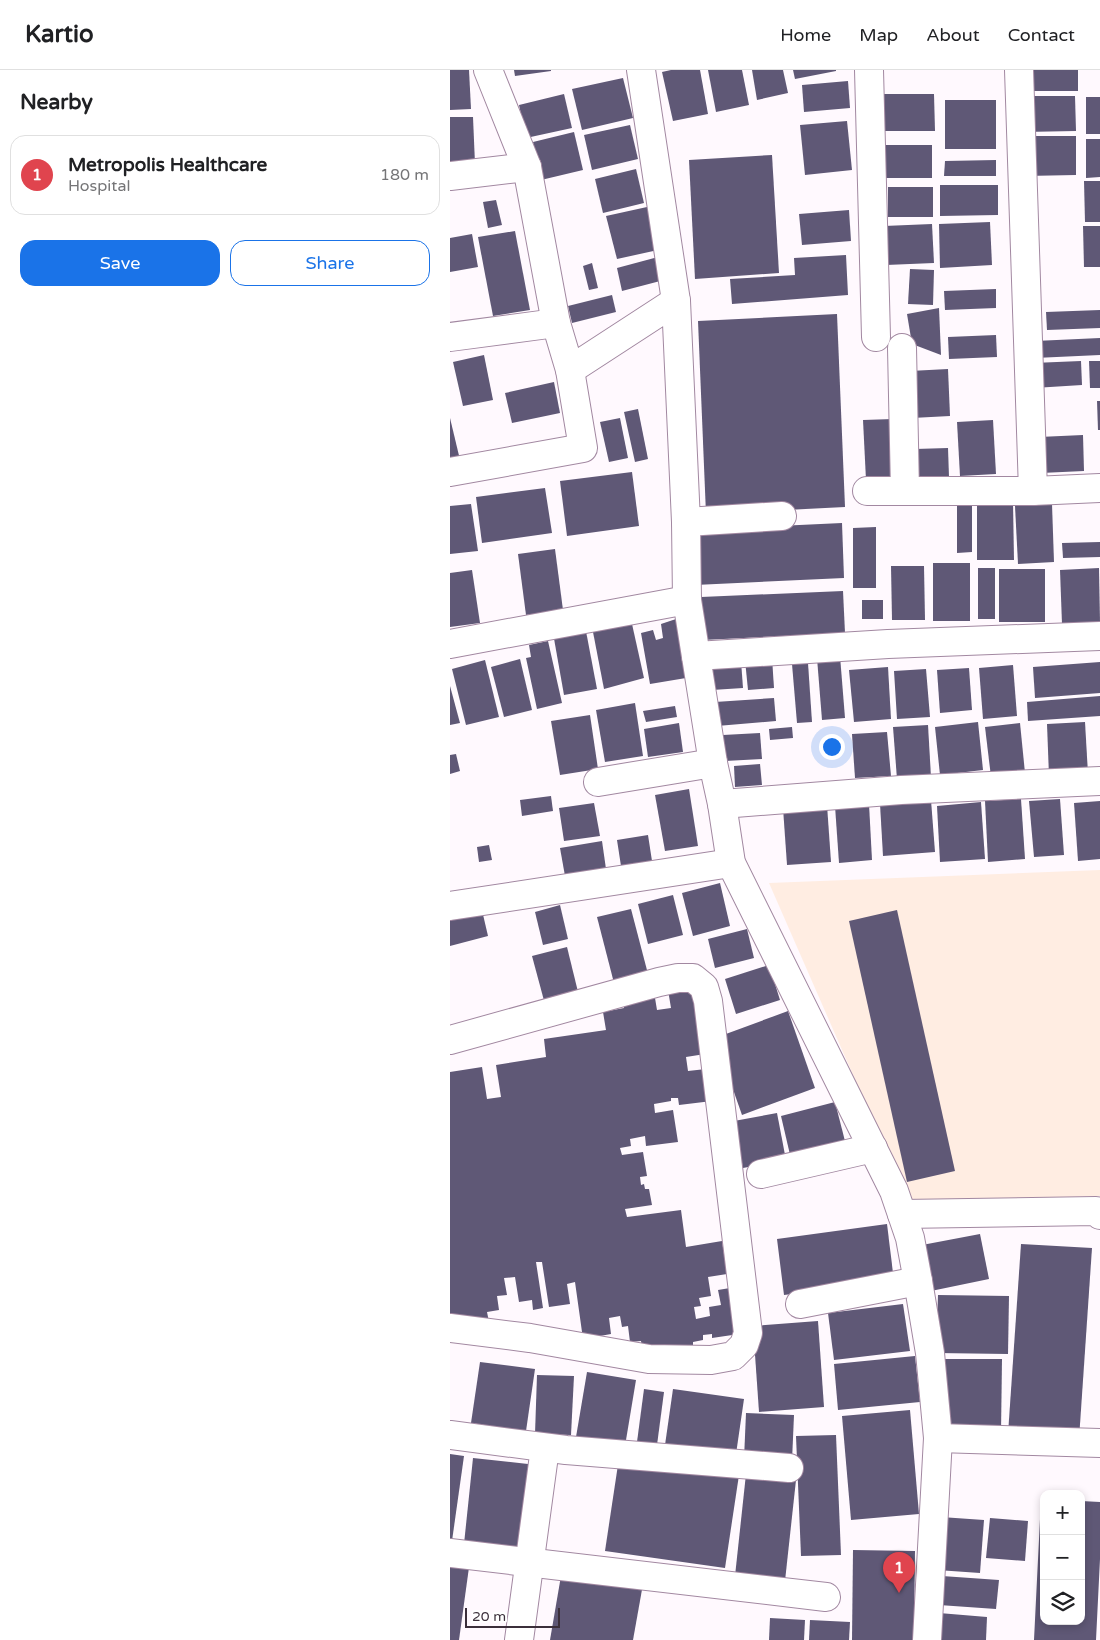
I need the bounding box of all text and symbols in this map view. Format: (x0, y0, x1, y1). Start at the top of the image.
text: Kartio (25, 20, 94, 49)
text: Home (780, 24, 831, 46)
text: Map (859, 24, 898, 46)
text: About (926, 24, 980, 46)
text: Contact (1008, 24, 1075, 46)
text: Nearby (20, 90, 93, 115)
text: Metropolis Healthcare (68, 154, 267, 176)
text: 1 (32, 165, 42, 185)
text: 180 m (380, 165, 429, 185)
text: Hospital (68, 176, 130, 196)
button: Save (20, 240, 220, 286)
button: Share (230, 240, 430, 286)
your location (819, 734, 845, 760)
map controls (1040, 1490, 1085, 1625)
button: + (1040, 1490, 1085, 1535)
button: − (1040, 1535, 1085, 1580)
pin: 1 (883, 1552, 915, 1593)
button: layers (1040, 1580, 1085, 1625)
scale bar (465, 1605, 560, 1628)
text: 20 m (472, 1608, 506, 1625)

